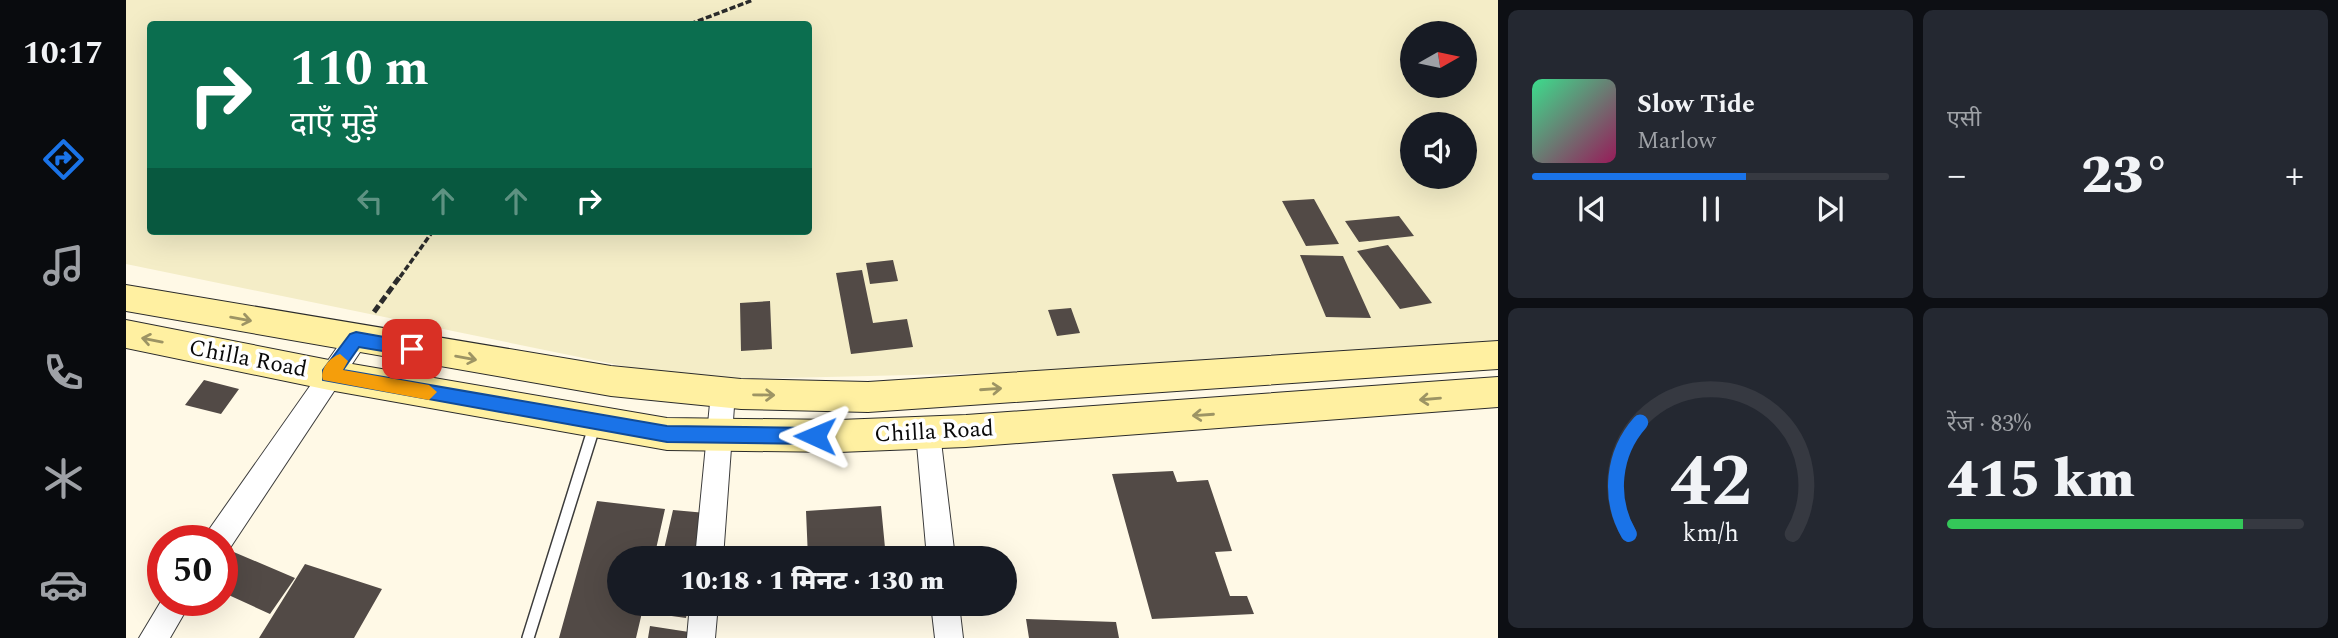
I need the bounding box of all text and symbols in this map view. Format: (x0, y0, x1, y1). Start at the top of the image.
north arrow (1400, 21, 1477, 98)
map controls (1400, 21, 1477, 189)
text: 10:17 (23, 29, 103, 78)
text: 110 m (290, 32, 429, 107)
icon: right (175, 49, 266, 140)
text: Slow Tide (1637, 84, 1755, 124)
text: दाएँ मुड़ें (290, 100, 377, 149)
text: एसी (1947, 102, 1981, 137)
button: sound (1400, 112, 1477, 189)
text: Marlow (1637, 124, 1716, 159)
icon: directions (39, 135, 88, 184)
text: 23° (2081, 137, 2170, 216)
text: − (1947, 147, 1966, 205)
text: + (2285, 147, 2304, 205)
icon: left (351, 182, 389, 220)
icon: ahead (424, 182, 462, 220)
icon: ahead (497, 182, 535, 220)
icon: right (570, 182, 608, 220)
icon: previous (1573, 190, 1611, 228)
icon: pause (1692, 190, 1730, 228)
icon: next (1811, 190, 1849, 228)
icon: music (39, 241, 88, 290)
one-way arrow (229, 313, 252, 326)
pin (382, 319, 442, 379)
street label: Chilla Road (186, 330, 310, 388)
icon: arrive (393, 330, 431, 368)
one-way arrow (141, 332, 164, 346)
icon: phone (39, 348, 88, 397)
one-way arrow (454, 352, 476, 365)
one-way arrow (979, 382, 1002, 395)
one-way arrow (752, 388, 775, 402)
one-way arrow (1419, 393, 1442, 406)
position arrow (778, 399, 852, 473)
text: रेंज · 83% (1947, 407, 2031, 442)
one-way arrow (1192, 409, 1215, 422)
street label: Chilla Road (873, 411, 995, 453)
text: 42 (1670, 427, 1751, 538)
text: 415 km (1947, 441, 2135, 520)
icon: climate (39, 454, 88, 503)
text: km/h (1682, 515, 1739, 553)
speed limit sign: 50 (147, 525, 238, 616)
icon: car (39, 560, 88, 609)
text: 10:18 · 1 मिनट · 130 m (680, 561, 944, 601)

